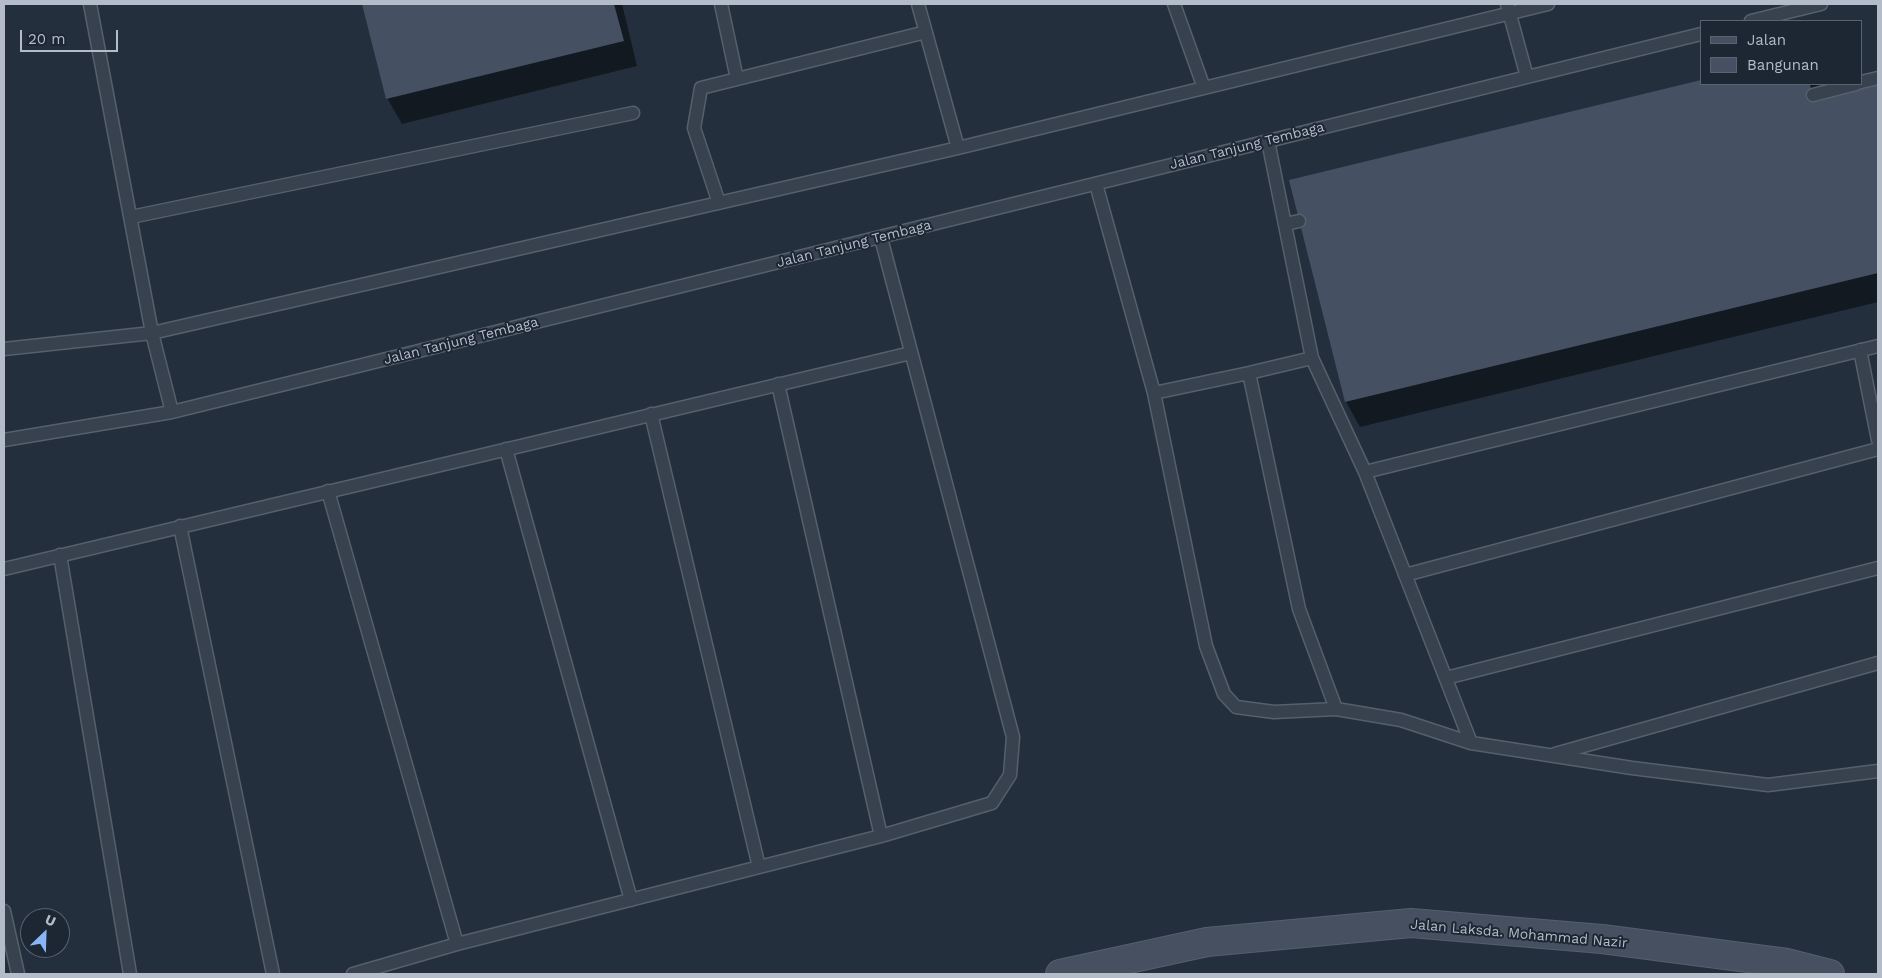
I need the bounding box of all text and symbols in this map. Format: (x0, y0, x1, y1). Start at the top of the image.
scale bar (22, 20, 120, 52)
legend (1700, 20, 1862, 85)
text: 20 m (28, 30, 66, 48)
text: Jalan (1747, 31, 1786, 49)
text: Bangunan (1747, 56, 1819, 74)
street label: Jalan Tanjung Tembaga (1168, 119, 1326, 173)
street label: Jalan Tanjung Tembaga (775, 217, 933, 271)
street label: Jalan Tanjung Tembaga (382, 314, 540, 368)
north arrow (20, 908, 70, 958)
text: U (43, 911, 58, 930)
street label: Jalan Laksda. Mohammad Nazir (1410, 916, 1628, 952)

